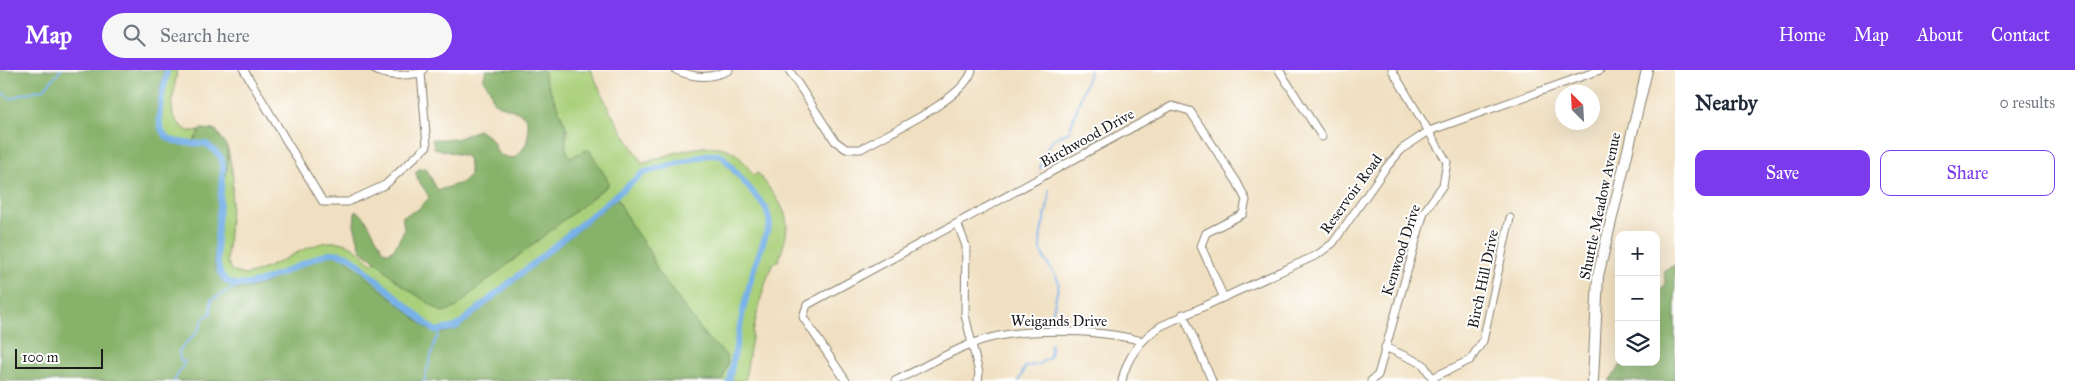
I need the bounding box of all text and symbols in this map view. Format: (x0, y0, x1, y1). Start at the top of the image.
search box (102, 13, 452, 58)
text: Map (25, 20, 72, 50)
icon: search (120, 21, 148, 49)
text: Search here (160, 24, 250, 47)
text: Home (1779, 24, 1826, 46)
text: Map (1854, 24, 1889, 46)
text: About (1917, 24, 1963, 46)
text: Contact (1991, 24, 2050, 46)
north arrow (1555, 85, 1600, 130)
text: Nearby (1695, 90, 1758, 116)
text: 0 results (2000, 93, 2055, 112)
street label: Birchwood Drive (1037, 105, 1137, 171)
street label: Shuttle Meadow Avenue (1576, 131, 1624, 281)
street label: Reservoir Road (1316, 150, 1386, 237)
button: Save (1695, 150, 1870, 196)
button: Share (1880, 150, 2055, 196)
street label: Kenwood Drive (1378, 202, 1424, 298)
street label: Birch Hill Drive (1464, 228, 1502, 330)
map controls (1615, 231, 1660, 366)
button: + (1615, 231, 1660, 276)
button: − (1615, 276, 1660, 321)
street label: Weigands Drive (1011, 312, 1107, 330)
button: layers (1615, 321, 1660, 366)
scale bar (15, 346, 102, 369)
text: 100 m (22, 349, 59, 366)

